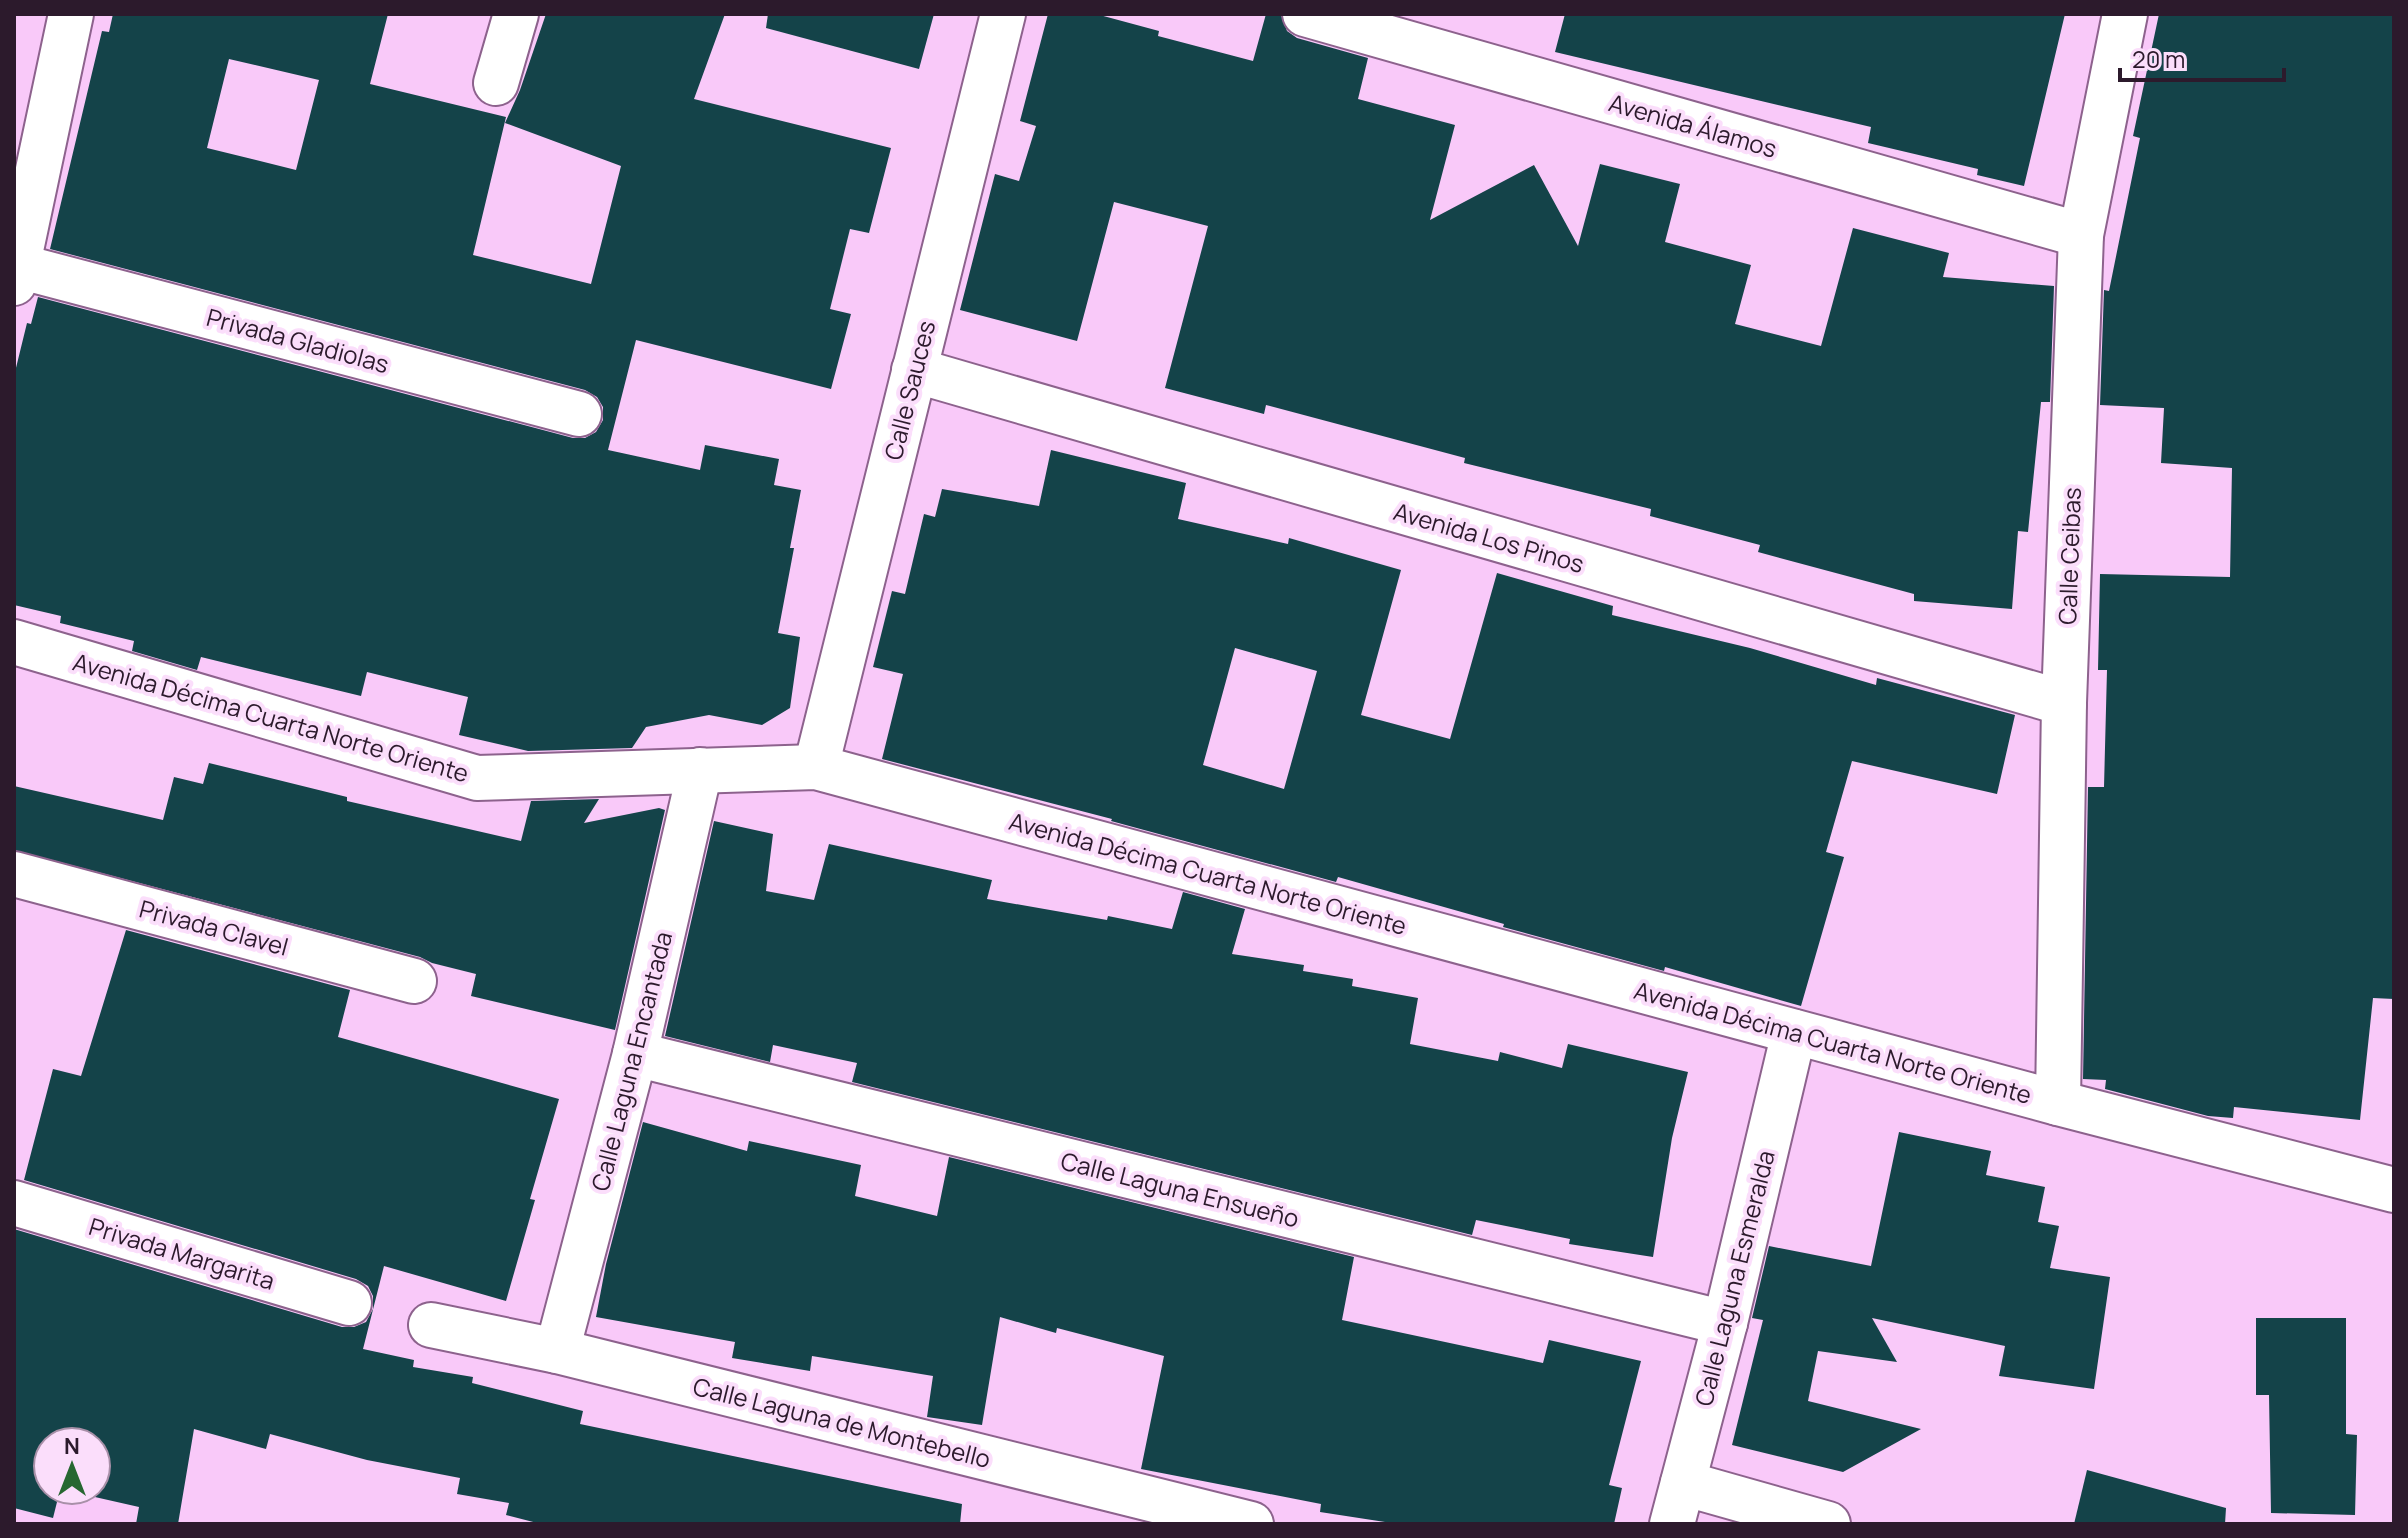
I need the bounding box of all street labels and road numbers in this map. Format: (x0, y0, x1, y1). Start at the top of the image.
street label: Avenida Álamos (1605, 85, 1781, 165)
street label: Privada Gladiolas (203, 300, 393, 380)
street label: Calle Sauces (876, 317, 942, 463)
street label: Calle Ceibas (2050, 487, 2088, 625)
street label: Avenida Los Pinos (1390, 494, 1588, 580)
street label: Avenida Décima Cuarta Norte Oriente (69, 645, 473, 789)
street label: Avenida Décima Cuarta Norte Oriente (1006, 804, 1410, 942)
street label: Privada Clavel (136, 891, 292, 963)
street label: Calle Laguna Encantada (583, 928, 679, 1194)
street label: Avenida Décima Cuarta Norte Oriente (1631, 973, 2035, 1111)
street label: Calle Laguna Ensueño (1058, 1143, 1302, 1235)
street label: Calle Laguna Esmeralda (1686, 1147, 1782, 1409)
street label: Privada Margarita (85, 1209, 279, 1297)
street label: Calle Laguna de Montebello (690, 1369, 994, 1475)

